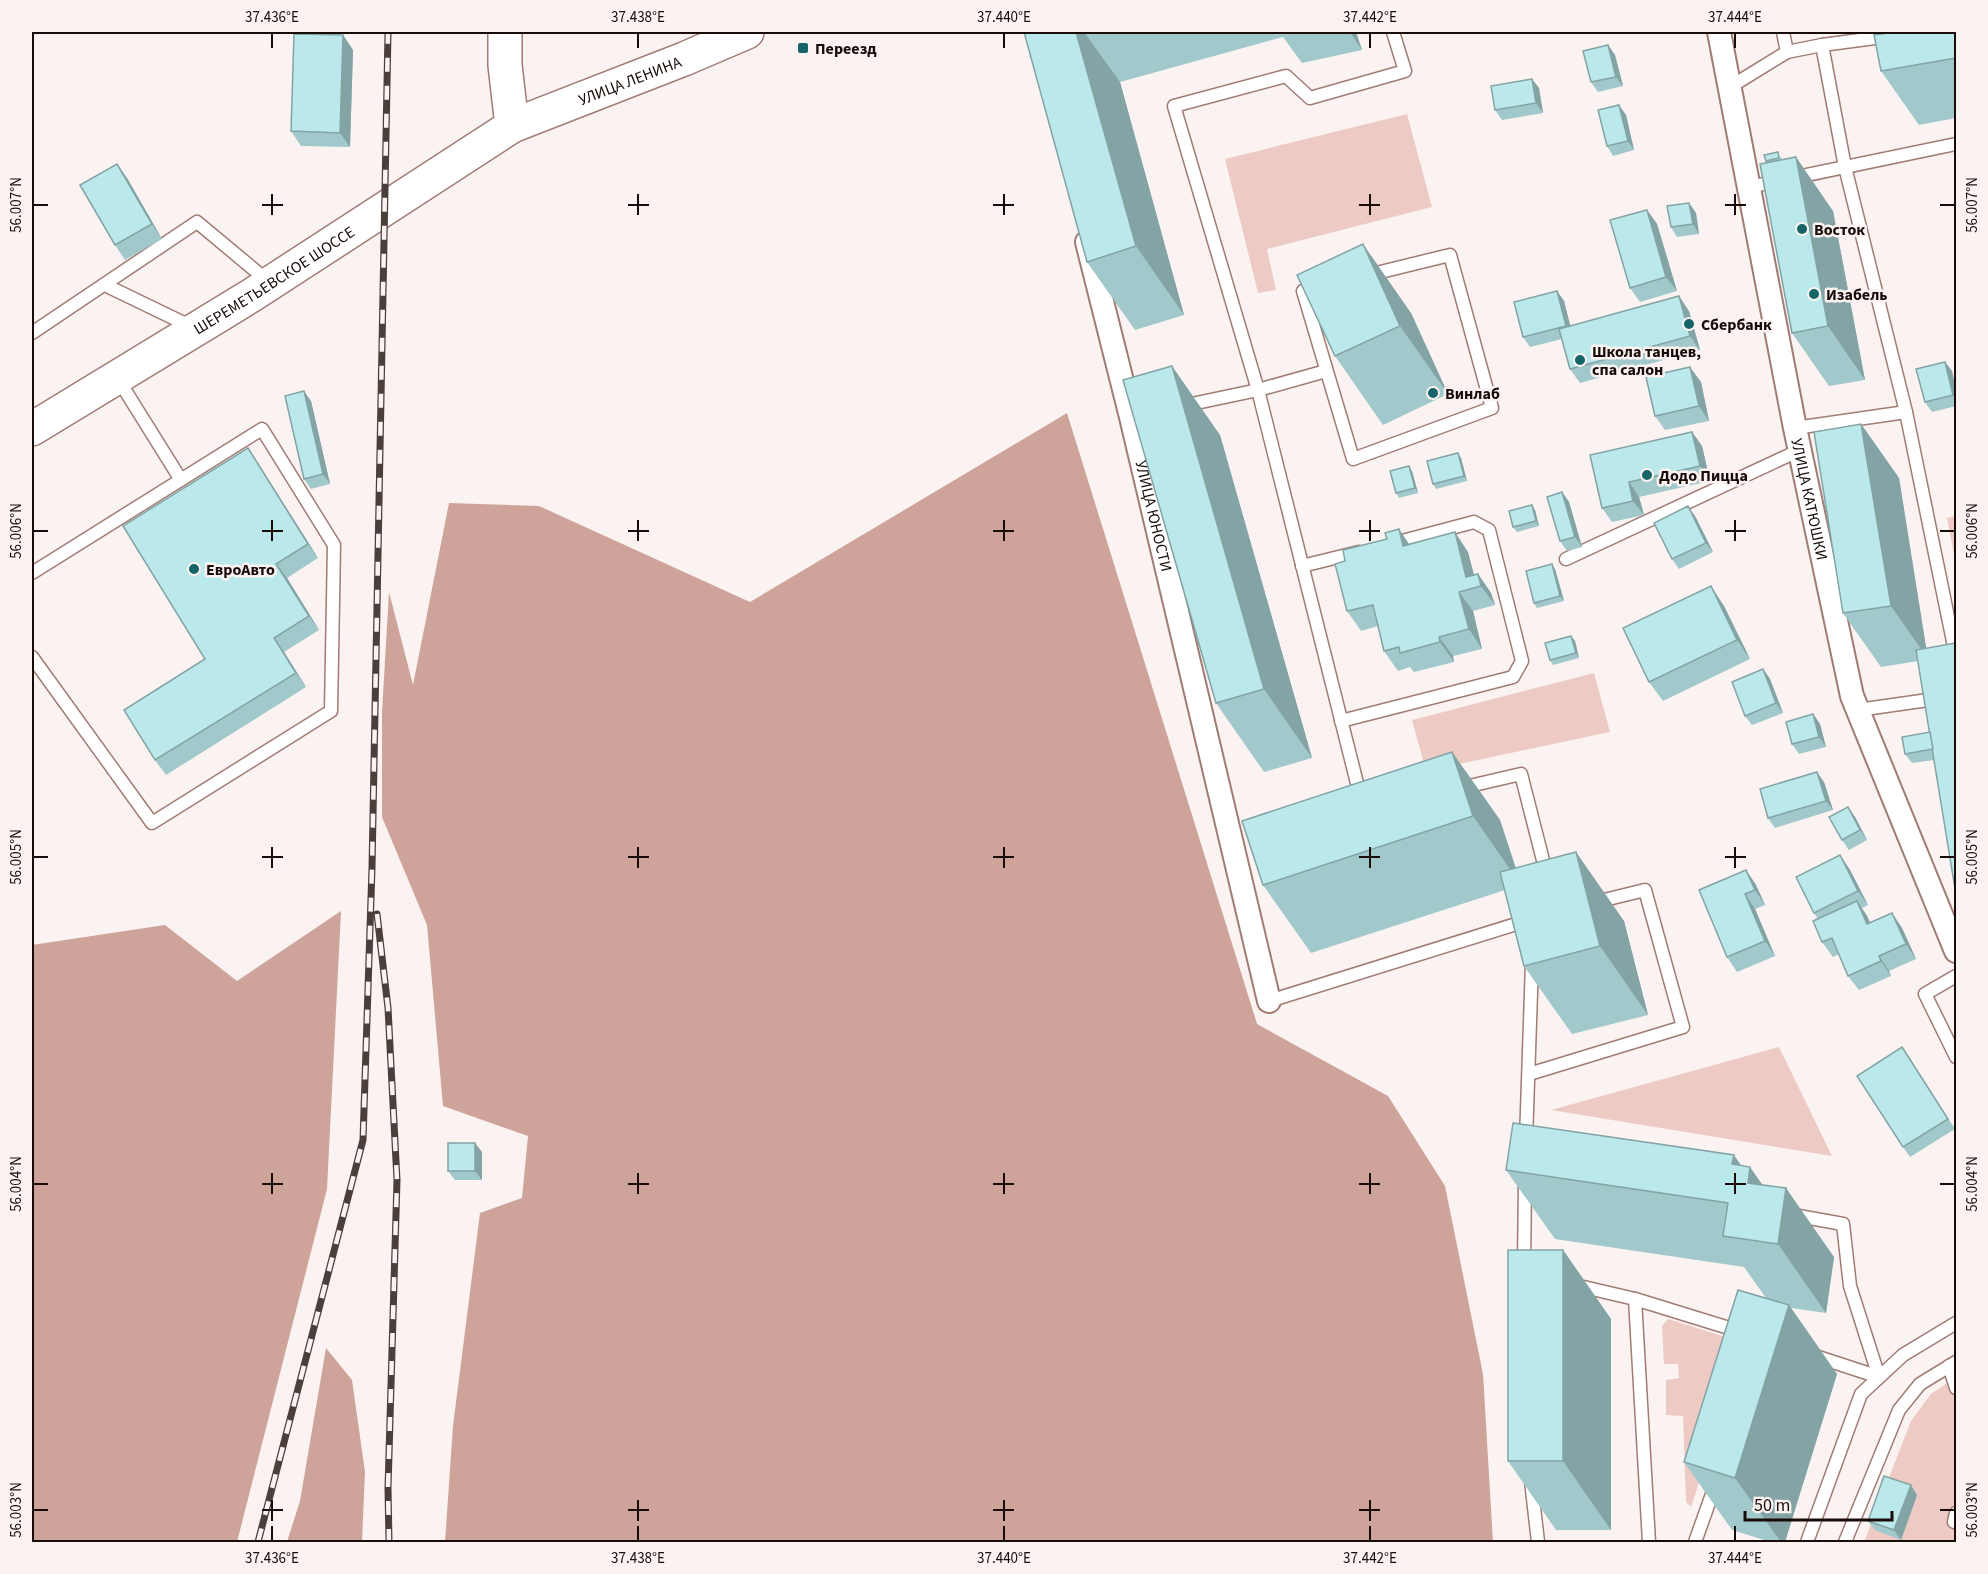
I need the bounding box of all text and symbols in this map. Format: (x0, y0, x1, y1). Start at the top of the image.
text: 37.436°E (245, 7, 299, 28)
text: 37.438°E (611, 7, 665, 28)
text: 37.440°E (977, 7, 1031, 28)
text: 37.442°E (1343, 7, 1397, 28)
text: 37.444°E (1708, 7, 1762, 28)
place label: Переезд (815, 38, 877, 60)
marker: Переезд (796, 41, 810, 55)
street label: УЛИЦА ЛЕНИНА (575, 51, 685, 111)
text: 56.007°N (6, 177, 27, 233)
text: 56.007°N (1962, 177, 1983, 233)
place label: Восток (1814, 219, 1865, 241)
street label: ШЕРЕМЕТЬЕВСКОЕ ШОССЕ (189, 221, 359, 340)
marker: Восток (1795, 222, 1809, 236)
place label: Изабель (1826, 284, 1888, 306)
marker: Изабель (1807, 287, 1821, 301)
place label: Сбербанк (1701, 314, 1772, 336)
marker: Сбербанк (1682, 317, 1696, 331)
place label: Школа танцев, спа салон (1592, 341, 1701, 381)
marker: Школа танцев, спа салон (1573, 353, 1587, 367)
place label: Винлаб (1445, 383, 1500, 405)
marker: Винлаб (1426, 386, 1440, 400)
street label: УЛИЦА КАТЮШКИ (1785, 436, 1833, 562)
street label: УЛИЦА ЮНОСТИ (1130, 458, 1177, 574)
place label: Додо Пицца (1659, 465, 1748, 487)
marker: Додо Пицца (1640, 468, 1654, 482)
text: 56.006°N (6, 503, 27, 559)
text: 56.006°N (1962, 503, 1983, 559)
place label: ЕвроАвто (206, 559, 275, 581)
marker: ЕвроАвто (187, 562, 201, 576)
text: 56.005°N (6, 829, 27, 885)
text: 56.005°N (1962, 829, 1983, 885)
text: 56.004°N (6, 1156, 27, 1212)
text: 56.004°N (1962, 1156, 1983, 1212)
text: 56.003°N (6, 1482, 27, 1538)
text: 56.003°N (1962, 1482, 1983, 1538)
scale bar (1745, 1484, 1892, 1522)
text: 50 m (1754, 1493, 1790, 1518)
text: 37.436°E (245, 1548, 299, 1569)
text: 37.438°E (611, 1548, 665, 1569)
text: 37.440°E (977, 1548, 1031, 1569)
text: 37.442°E (1343, 1548, 1397, 1569)
text: 37.444°E (1708, 1548, 1762, 1569)

